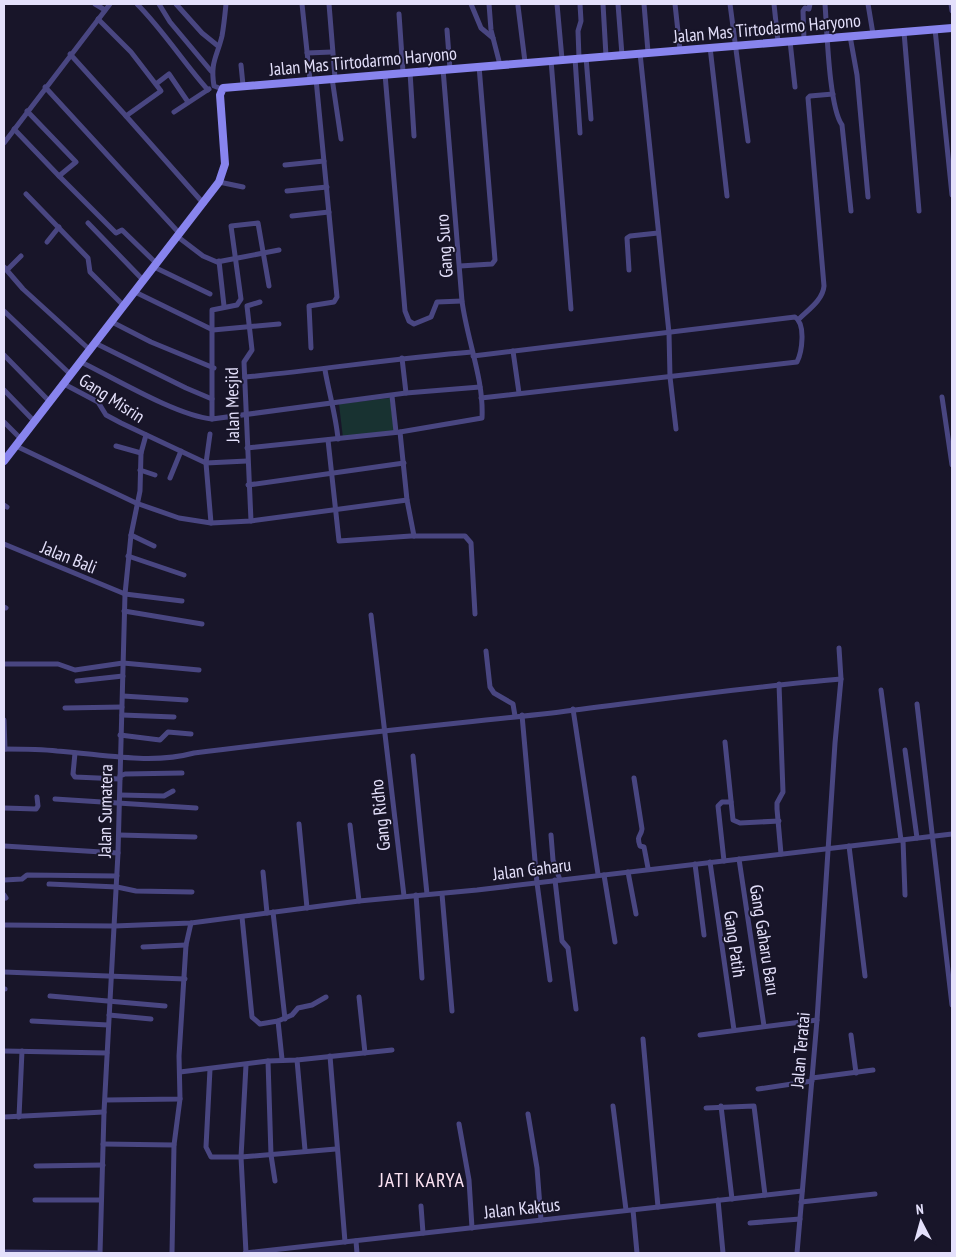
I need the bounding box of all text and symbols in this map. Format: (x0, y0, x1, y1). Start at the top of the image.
street label: Jalan Mas Tirtodarmo Haryono (671, 8, 862, 48)
street label: Jalan Mas Tirtodarmo Haryono (267, 41, 458, 81)
street label: Gang Suro (430, 213, 458, 279)
street label: Jalan Mesjid (220, 367, 244, 444)
street label: Gang Misrin (75, 368, 149, 428)
street label: Jalan Bali (37, 535, 100, 579)
street label: Jalan Sumatera (93, 764, 117, 859)
street label: Gang Ridho (365, 778, 395, 852)
street label: Jalan Gaharu (491, 853, 572, 885)
street label: Gang Gaharu Baru (745, 883, 785, 997)
street label: Gang Patih (719, 909, 751, 979)
street label: Jalan Teratai (785, 1011, 815, 1090)
district label: JATI KARYA (378, 1167, 465, 1193)
street label: Jalan Kaktus (482, 1193, 561, 1224)
north arrow (896, 1197, 946, 1247)
text: N (915, 1200, 924, 1218)

